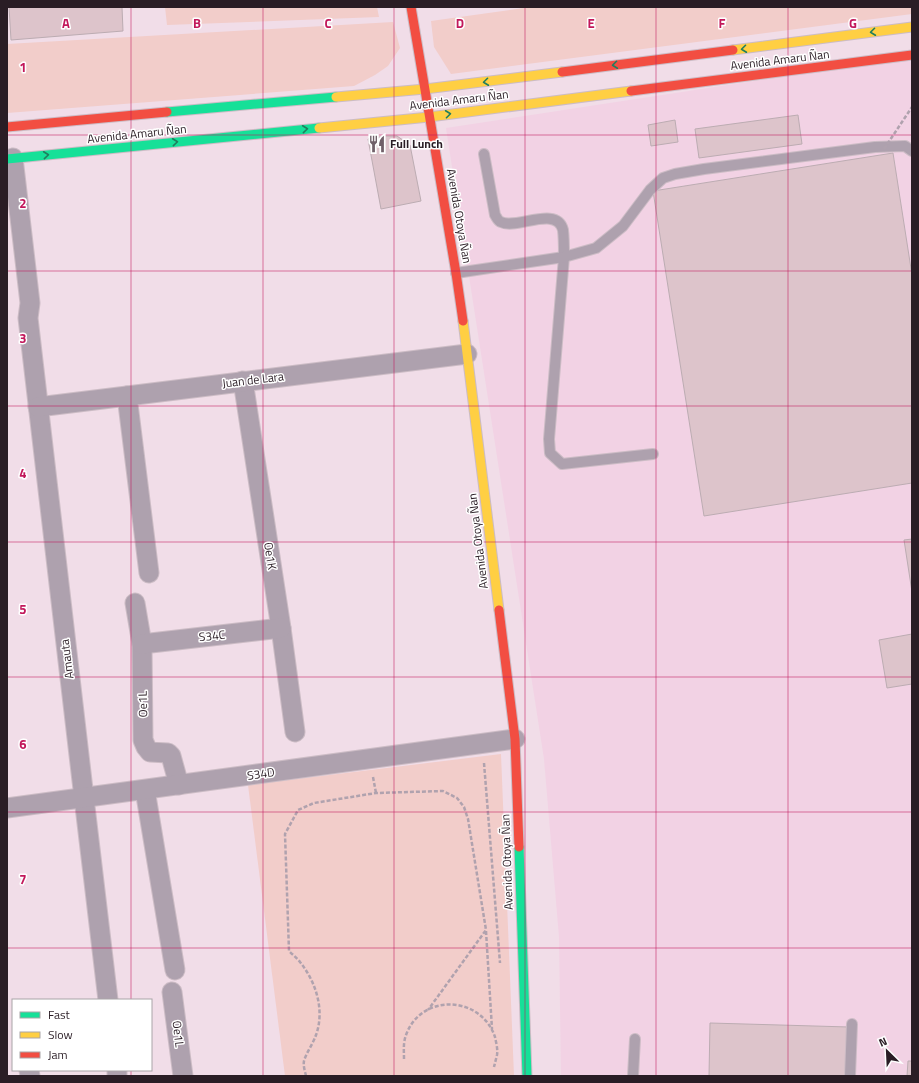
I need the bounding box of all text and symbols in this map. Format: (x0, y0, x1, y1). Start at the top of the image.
text: A (62, 13, 70, 33)
text: B (193, 13, 201, 33)
text: C (324, 13, 332, 33)
text: D (456, 13, 464, 33)
text: E (587, 13, 595, 33)
text: F (719, 13, 726, 33)
text: G (849, 13, 857, 33)
one-way arrow (870, 27, 876, 36)
street label: Avenida Amaru Ñan (729, 44, 831, 75)
one-way arrow (741, 44, 747, 53)
text: 1 (19, 57, 27, 77)
one-way arrow (612, 60, 618, 69)
one-way arrow (483, 77, 490, 86)
street label: Avenida Amaru Ñan (408, 84, 510, 115)
one-way arrow (445, 110, 451, 119)
street label: Avenida Amaru Ñan (86, 119, 188, 148)
one-way arrow (301, 125, 308, 134)
restaurant icon: Full Lunch (367, 134, 387, 154)
place label: Full Lunch (390, 134, 443, 153)
one-way arrow (172, 138, 178, 147)
one-way arrow (43, 151, 49, 160)
street label: Avenida Otoya Ñan (442, 167, 477, 265)
text: 2 (19, 193, 27, 213)
text: 3 (19, 328, 27, 348)
street label: Juan de Lara (221, 366, 285, 393)
text: 4 (19, 463, 27, 483)
street label: Avenida Otoya Ñan (462, 492, 493, 590)
street label: Oe1K (259, 541, 282, 571)
text: 5 (19, 599, 27, 619)
street label: S34C (198, 625, 227, 646)
street label: Amauta (55, 638, 78, 680)
street label: Oe1L (133, 690, 152, 717)
text: 6 (19, 734, 27, 754)
street label: S34D (246, 762, 276, 785)
street label: Avenida Otoya Ñan (495, 814, 518, 910)
text: 7 (19, 869, 27, 889)
legend (12, 999, 152, 1071)
text: Fast (48, 1005, 71, 1024)
street label: Oe1L (167, 1020, 190, 1048)
text: Slow (48, 1025, 73, 1044)
north arrow (867, 1031, 907, 1071)
text: N (876, 1033, 890, 1051)
text: Jam (48, 1045, 68, 1064)

